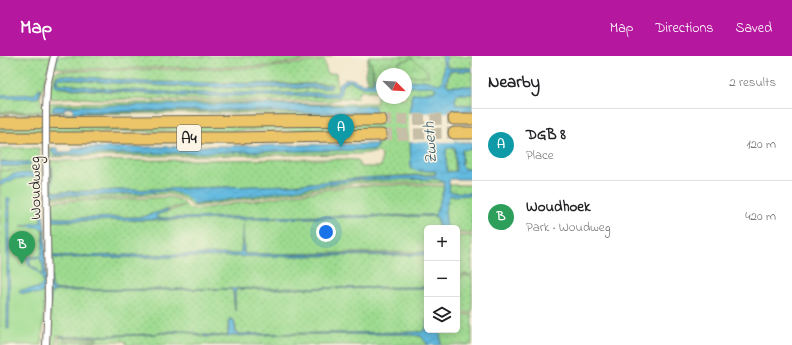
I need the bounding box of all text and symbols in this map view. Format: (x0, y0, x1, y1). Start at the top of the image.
text: Map (20, 15, 52, 42)
text: Map (610, 18, 633, 39)
text: Directions (655, 18, 713, 39)
text: Saved (735, 18, 772, 39)
north arrow (376, 68, 412, 104)
text: Nearby (488, 70, 540, 95)
text: 2 results (729, 73, 776, 92)
pin: A (328, 114, 354, 147)
water label: Zweth (417, 120, 444, 165)
text: DGB 8 (526, 124, 566, 146)
road number: A4 (177, 125, 201, 151)
text: A (497, 135, 505, 154)
text: 120 m (746, 135, 776, 154)
text: Place (526, 146, 554, 165)
street label: Woudweg (23, 156, 49, 220)
text: Woudhoek (526, 196, 591, 218)
text: B (497, 207, 505, 226)
text: 420 m (745, 207, 776, 226)
text: Park · Woudweg (526, 218, 611, 237)
your location (316, 222, 336, 242)
map controls (424, 225, 460, 333)
button: + (424, 225, 460, 261)
pin: B (9, 231, 35, 264)
button: − (424, 261, 460, 297)
button: layers (424, 297, 460, 333)

